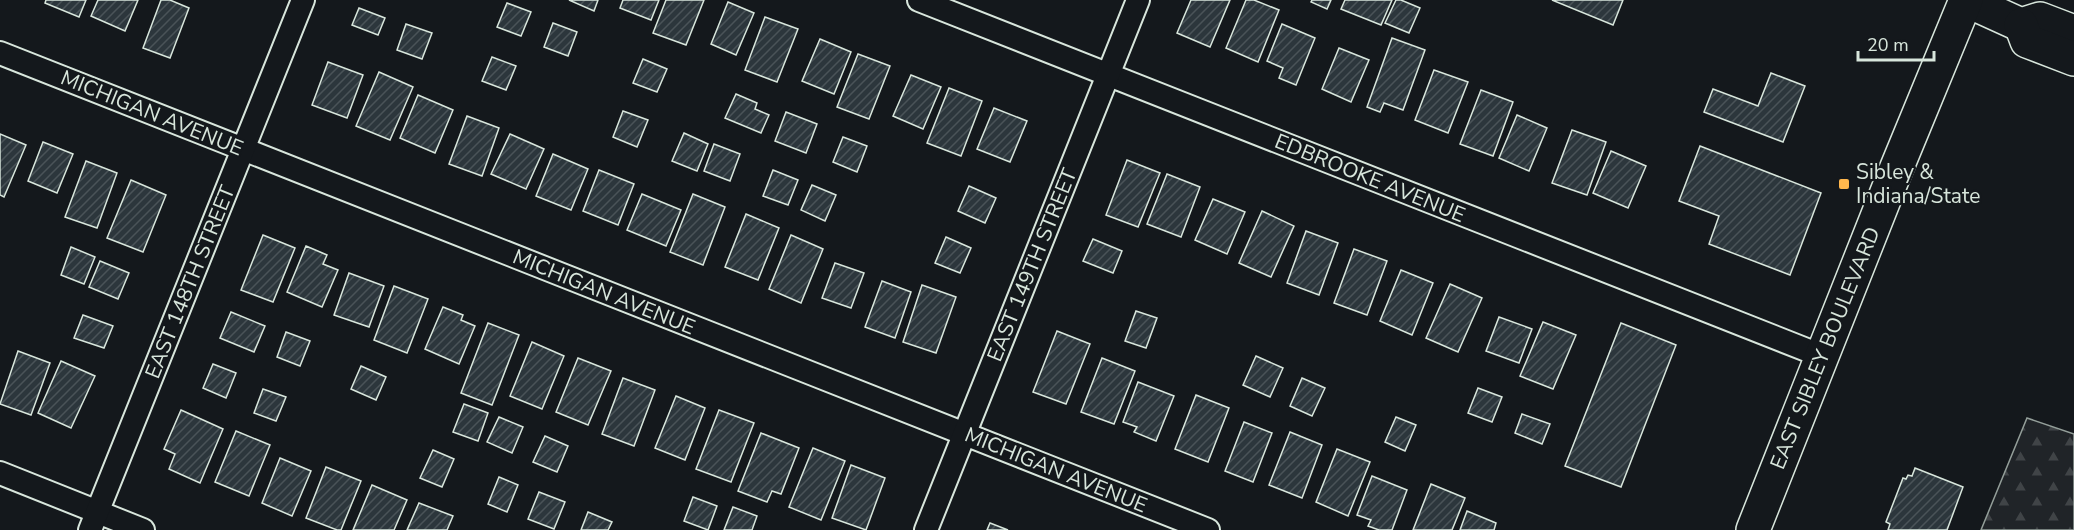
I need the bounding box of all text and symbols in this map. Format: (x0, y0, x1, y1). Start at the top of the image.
scale bar (1858, 24, 1934, 62)
text: 20 m (1867, 33, 1909, 57)
street label: MICHIGAN AVENUE (57, 64, 247, 162)
street label: EDBROOKE AVENUE (1271, 127, 1469, 229)
place label: Sibley & Indiana/State (1856, 158, 1980, 210)
street label: EAST 149TH STREET (980, 164, 1084, 366)
marker: Sibley & Indiana/State (1837, 177, 1851, 191)
street label: EAST 148TH STREET (138, 181, 242, 383)
street label: EAST SIBLEY BOULEVARD (1764, 223, 1886, 473)
street label: MICHIGAN AVENUE (509, 243, 699, 341)
street label: MICHIGAN AVENUE (961, 421, 1151, 519)

